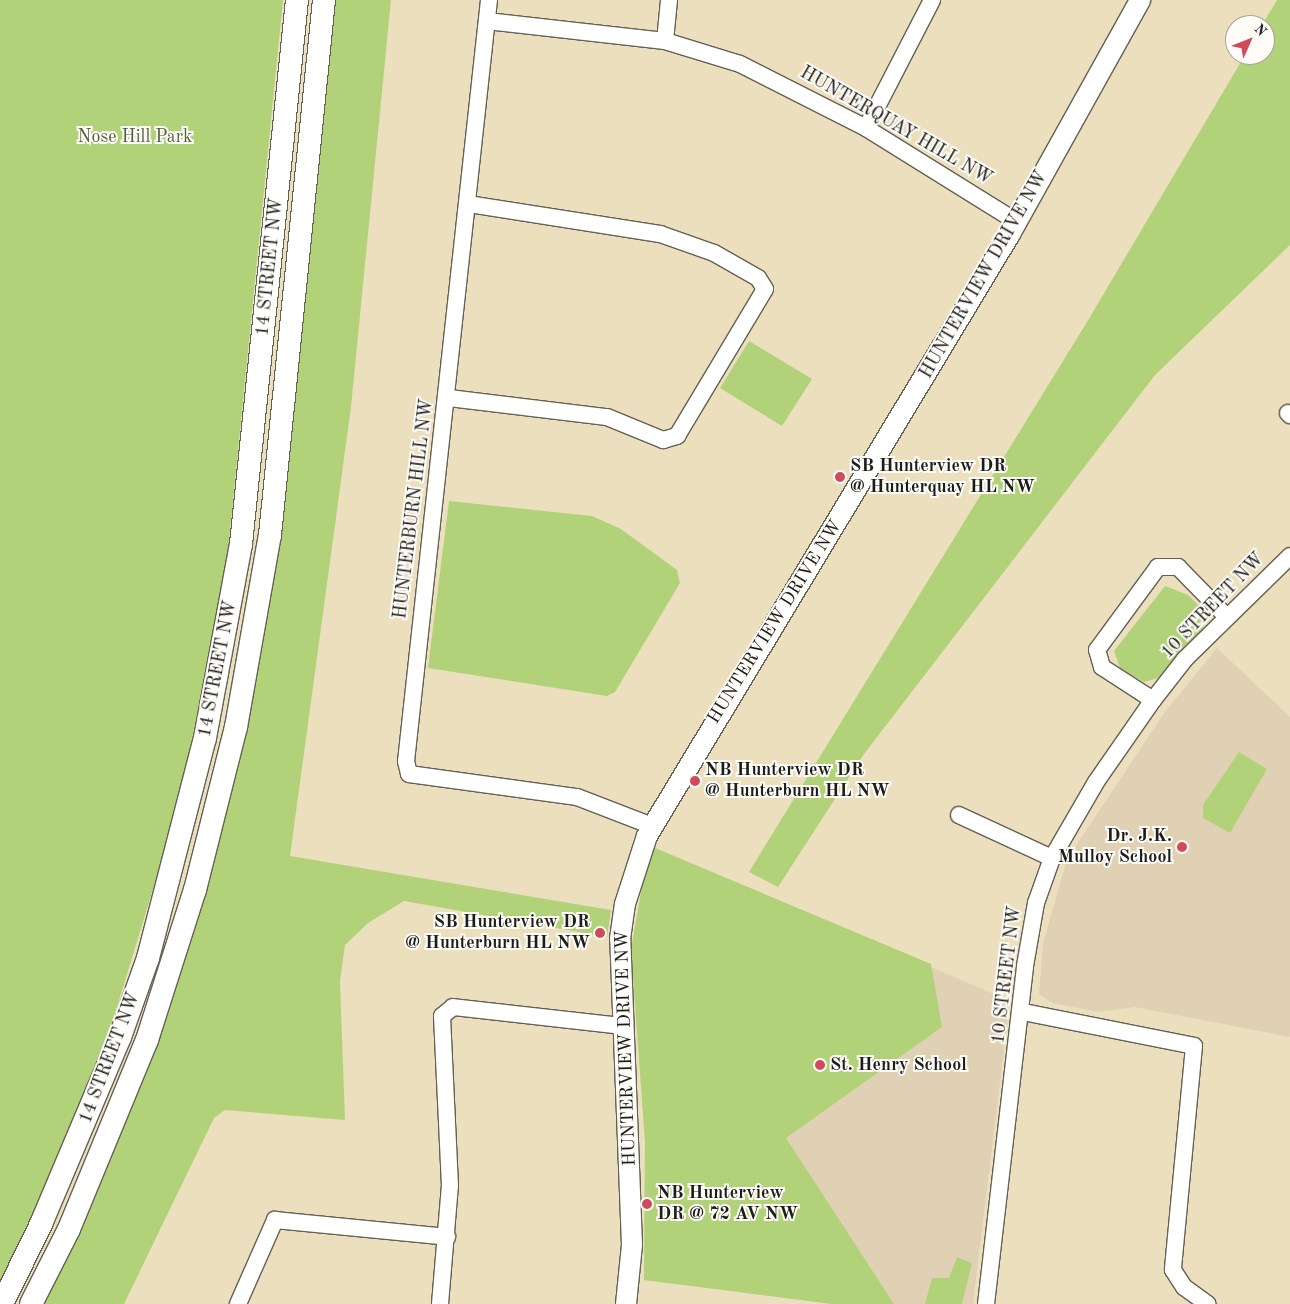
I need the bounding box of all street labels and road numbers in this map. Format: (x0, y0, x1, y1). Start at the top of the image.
street label: HUNTERQUAY HILL NW (796, 62, 996, 190)
street label: HUNTERVIEW DRIVE NW (916, 167, 1052, 383)
street label: 14 STREET NW (252, 197, 288, 337)
street label: HUNTERBURN HILL NW (390, 398, 438, 620)
street label: HUNTERVIEW DRIVE NW (703, 516, 847, 728)
street label: 10 STREET NW (1157, 549, 1269, 663)
street label: 14 STREET NW (194, 599, 242, 739)
street label: 10 STREET NW (988, 905, 1026, 1045)
street label: HUNTERVIEW DRIVE NW (611, 930, 641, 1166)
street label: 14 STREET NW (75, 989, 145, 1127)

